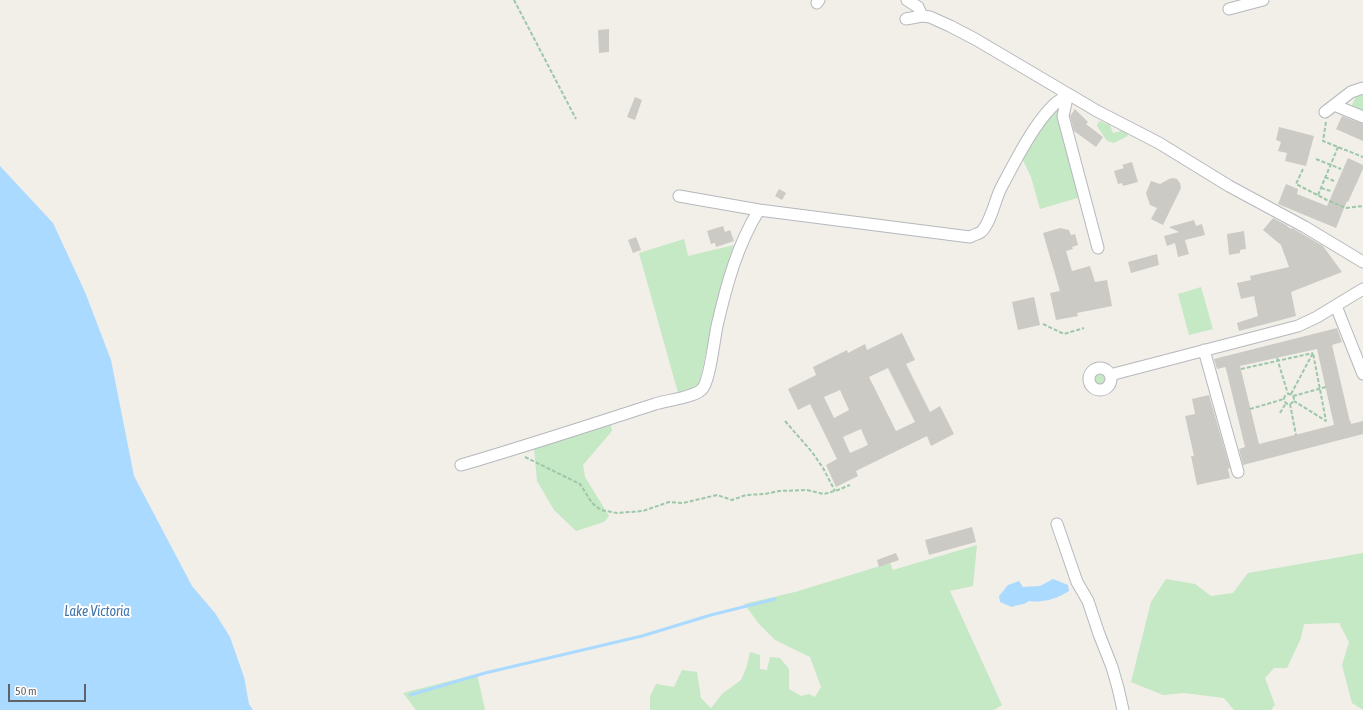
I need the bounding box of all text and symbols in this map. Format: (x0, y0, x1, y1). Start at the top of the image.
water label: Lake Victoria (64, 604, 130, 620)
scale bar (10, 676, 88, 702)
text: 50 m (15, 684, 37, 698)

